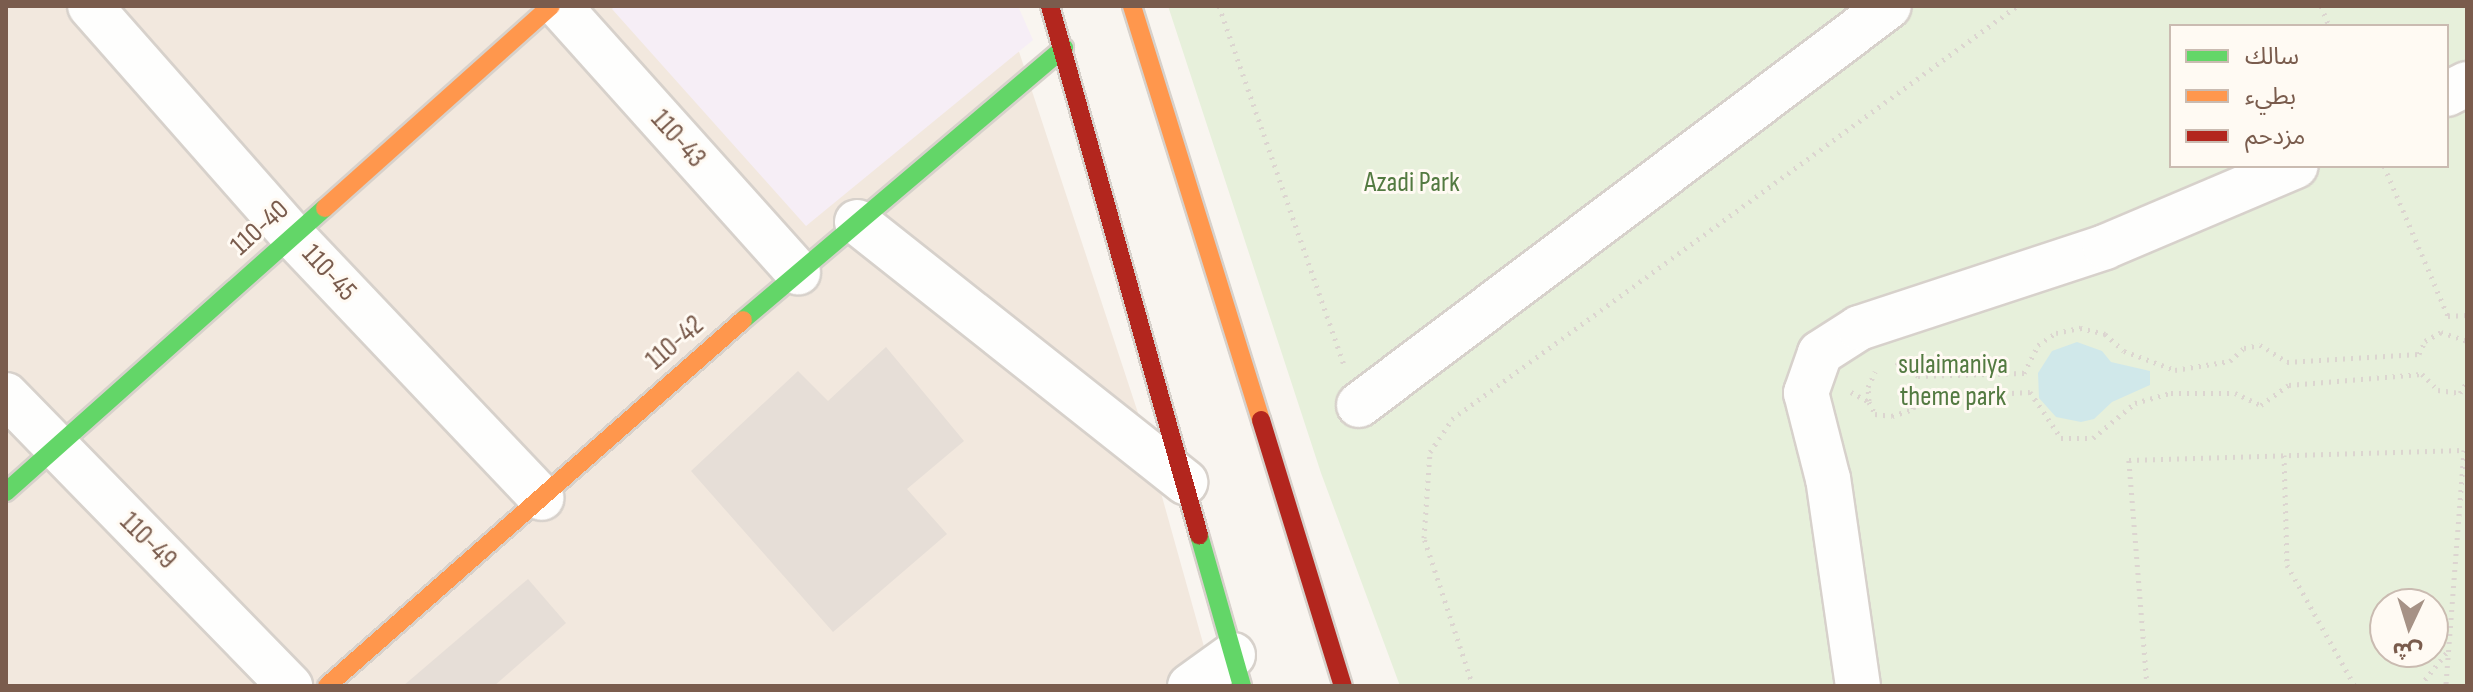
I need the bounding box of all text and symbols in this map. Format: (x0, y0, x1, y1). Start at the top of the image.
legend (2169, 24, 2449, 168)
text: سالك (2245, 42, 2299, 71)
text: بطيء (2245, 82, 2296, 111)
street label: 110-43 (643, 103, 713, 175)
text: مزدحم (2245, 122, 2305, 151)
park label: Azadi Park (1364, 166, 1460, 200)
street label: 110-40 (224, 193, 296, 263)
street label: 110-45 (294, 238, 364, 308)
street label: 110-42 (639, 309, 711, 377)
park label: sulaimaniya theme park (1898, 348, 2008, 414)
street label: 110-49 (113, 506, 183, 576)
north arrow (2369, 588, 2449, 668)
text: ش (2391, 636, 2423, 665)

